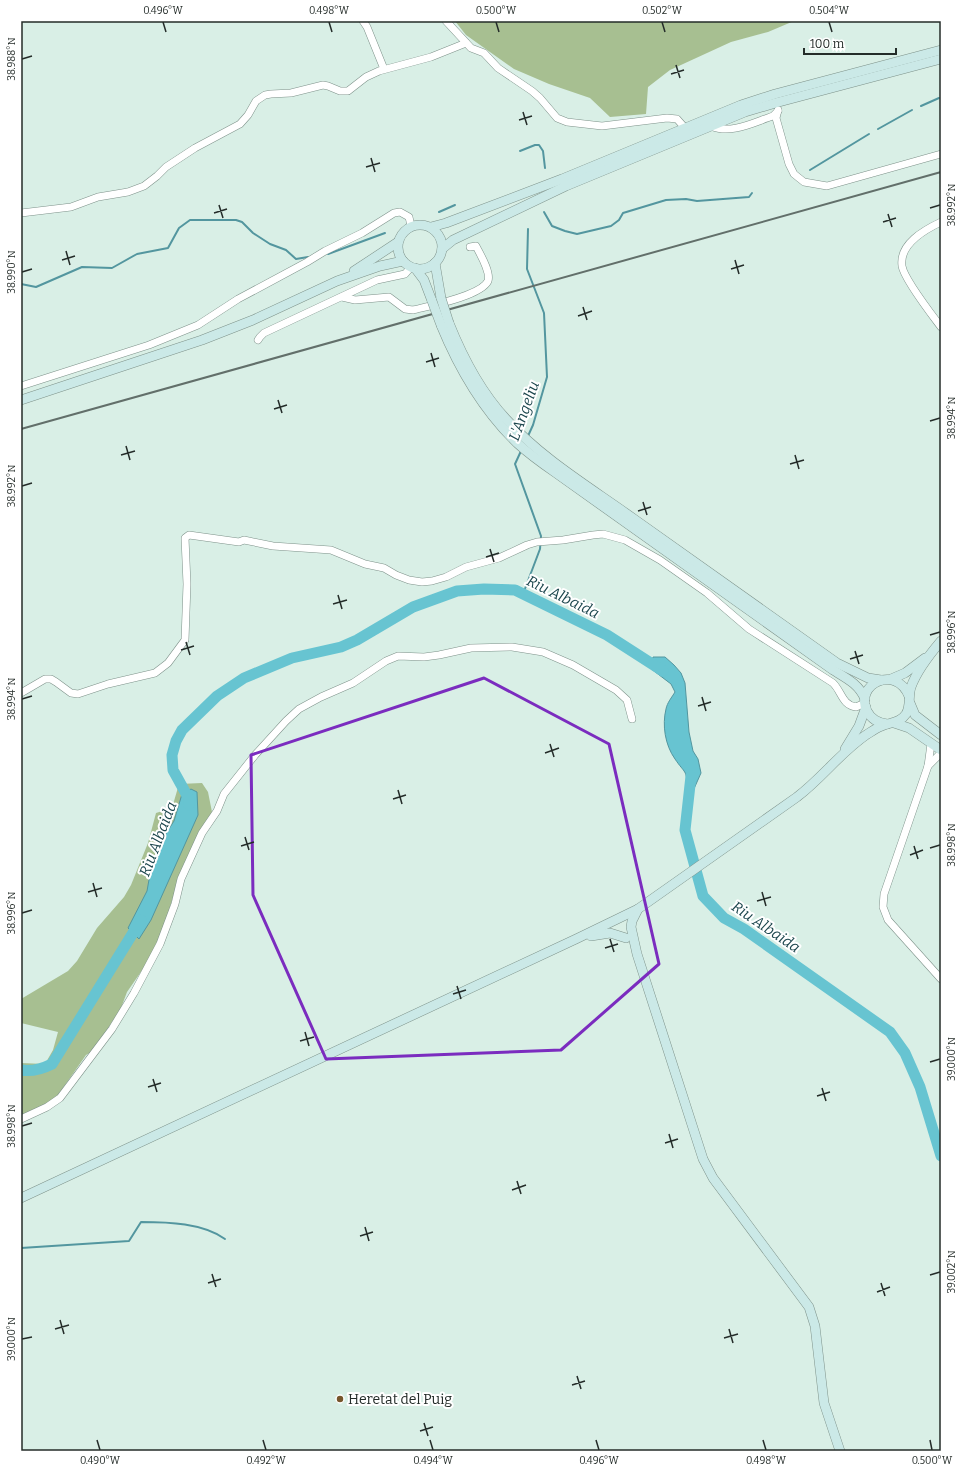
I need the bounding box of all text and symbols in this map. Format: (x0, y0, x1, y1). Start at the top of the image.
text: 0.496°W (143, 5, 184, 17)
text: 0.498°W (309, 5, 350, 17)
text: 0.500°W (476, 5, 517, 17)
text: 0.502°W (642, 5, 683, 17)
text: 0.504°W (809, 5, 850, 17)
scale bar (804, 30, 896, 56)
text: 38.988°N (6, 37, 18, 81)
text: 100 m (810, 37, 845, 51)
text: 38.992°N (946, 184, 958, 226)
text: 38.990°N (6, 250, 18, 294)
water label: L'Angeliu (505, 379, 543, 443)
text: 38.994°N (946, 397, 958, 439)
text: 38.992°N (6, 465, 18, 507)
water label: Riu Albaida (524, 572, 602, 622)
text: 38.996°N (946, 611, 958, 653)
text: 38.994°N (6, 678, 18, 720)
water label: Riu Albaida (135, 799, 181, 879)
text: 38.998°N (946, 823, 958, 867)
text: 38.996°N (6, 892, 18, 934)
water label: Riu Albaida (728, 898, 804, 956)
text: 39.000°N (946, 1037, 958, 1081)
text: 38.998°N (6, 1104, 18, 1148)
text: 39.002°N (946, 1250, 958, 1294)
text: 39.000°N (6, 1317, 18, 1361)
place label: Heretat del Puig (348, 1391, 452, 1408)
marker: Heretat del Puig (335, 1394, 345, 1404)
text: 0.490°W (80, 1455, 121, 1467)
text: 0.492°W (246, 1455, 286, 1467)
text: 0.494°W (413, 1455, 453, 1467)
text: 0.496°W (579, 1455, 620, 1467)
text: 0.498°W (746, 1455, 787, 1467)
text: 0.500°W (912, 1455, 953, 1467)

